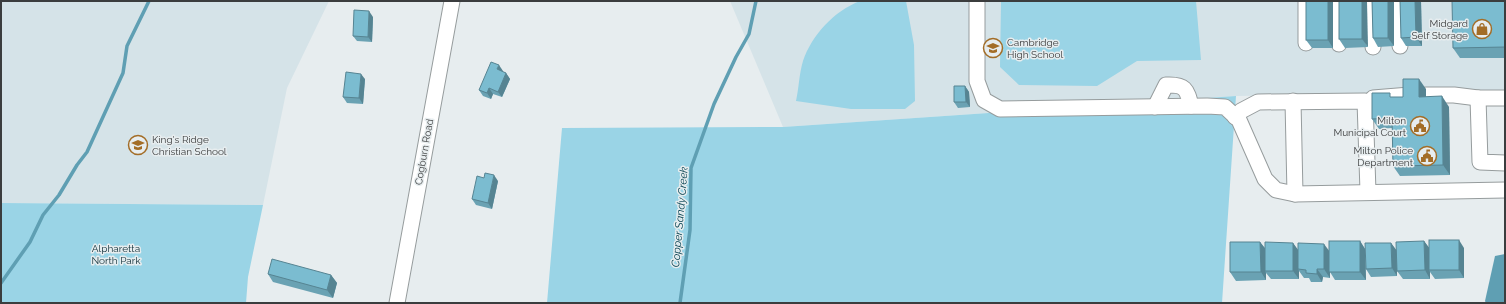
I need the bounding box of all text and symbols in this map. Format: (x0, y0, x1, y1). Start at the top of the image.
place label: Midgard Self Storage (1412, 18, 1468, 41)
shop icon: Midgard Self Storage (1471, 18, 1493, 40)
school or university icon: Cambridge High School (982, 37, 1004, 59)
place label: Cambridge High School (1007, 37, 1063, 60)
place label: Milton Municipal Court (1333, 115, 1407, 138)
public building icon: Milton Municipal Court (1409, 115, 1431, 137)
street label: Cogburn Road (413, 118, 435, 186)
school or university icon: King's Ridge Christian School (127, 134, 149, 156)
place label: King's Ridge Christian School (152, 134, 227, 157)
place label: Milton Police Department (1353, 145, 1414, 168)
public building icon: Milton Police Department (1416, 145, 1438, 167)
water label: Copper Sandy Creek (669, 166, 691, 268)
park label: Alpharetta North Park (91, 243, 141, 266)

